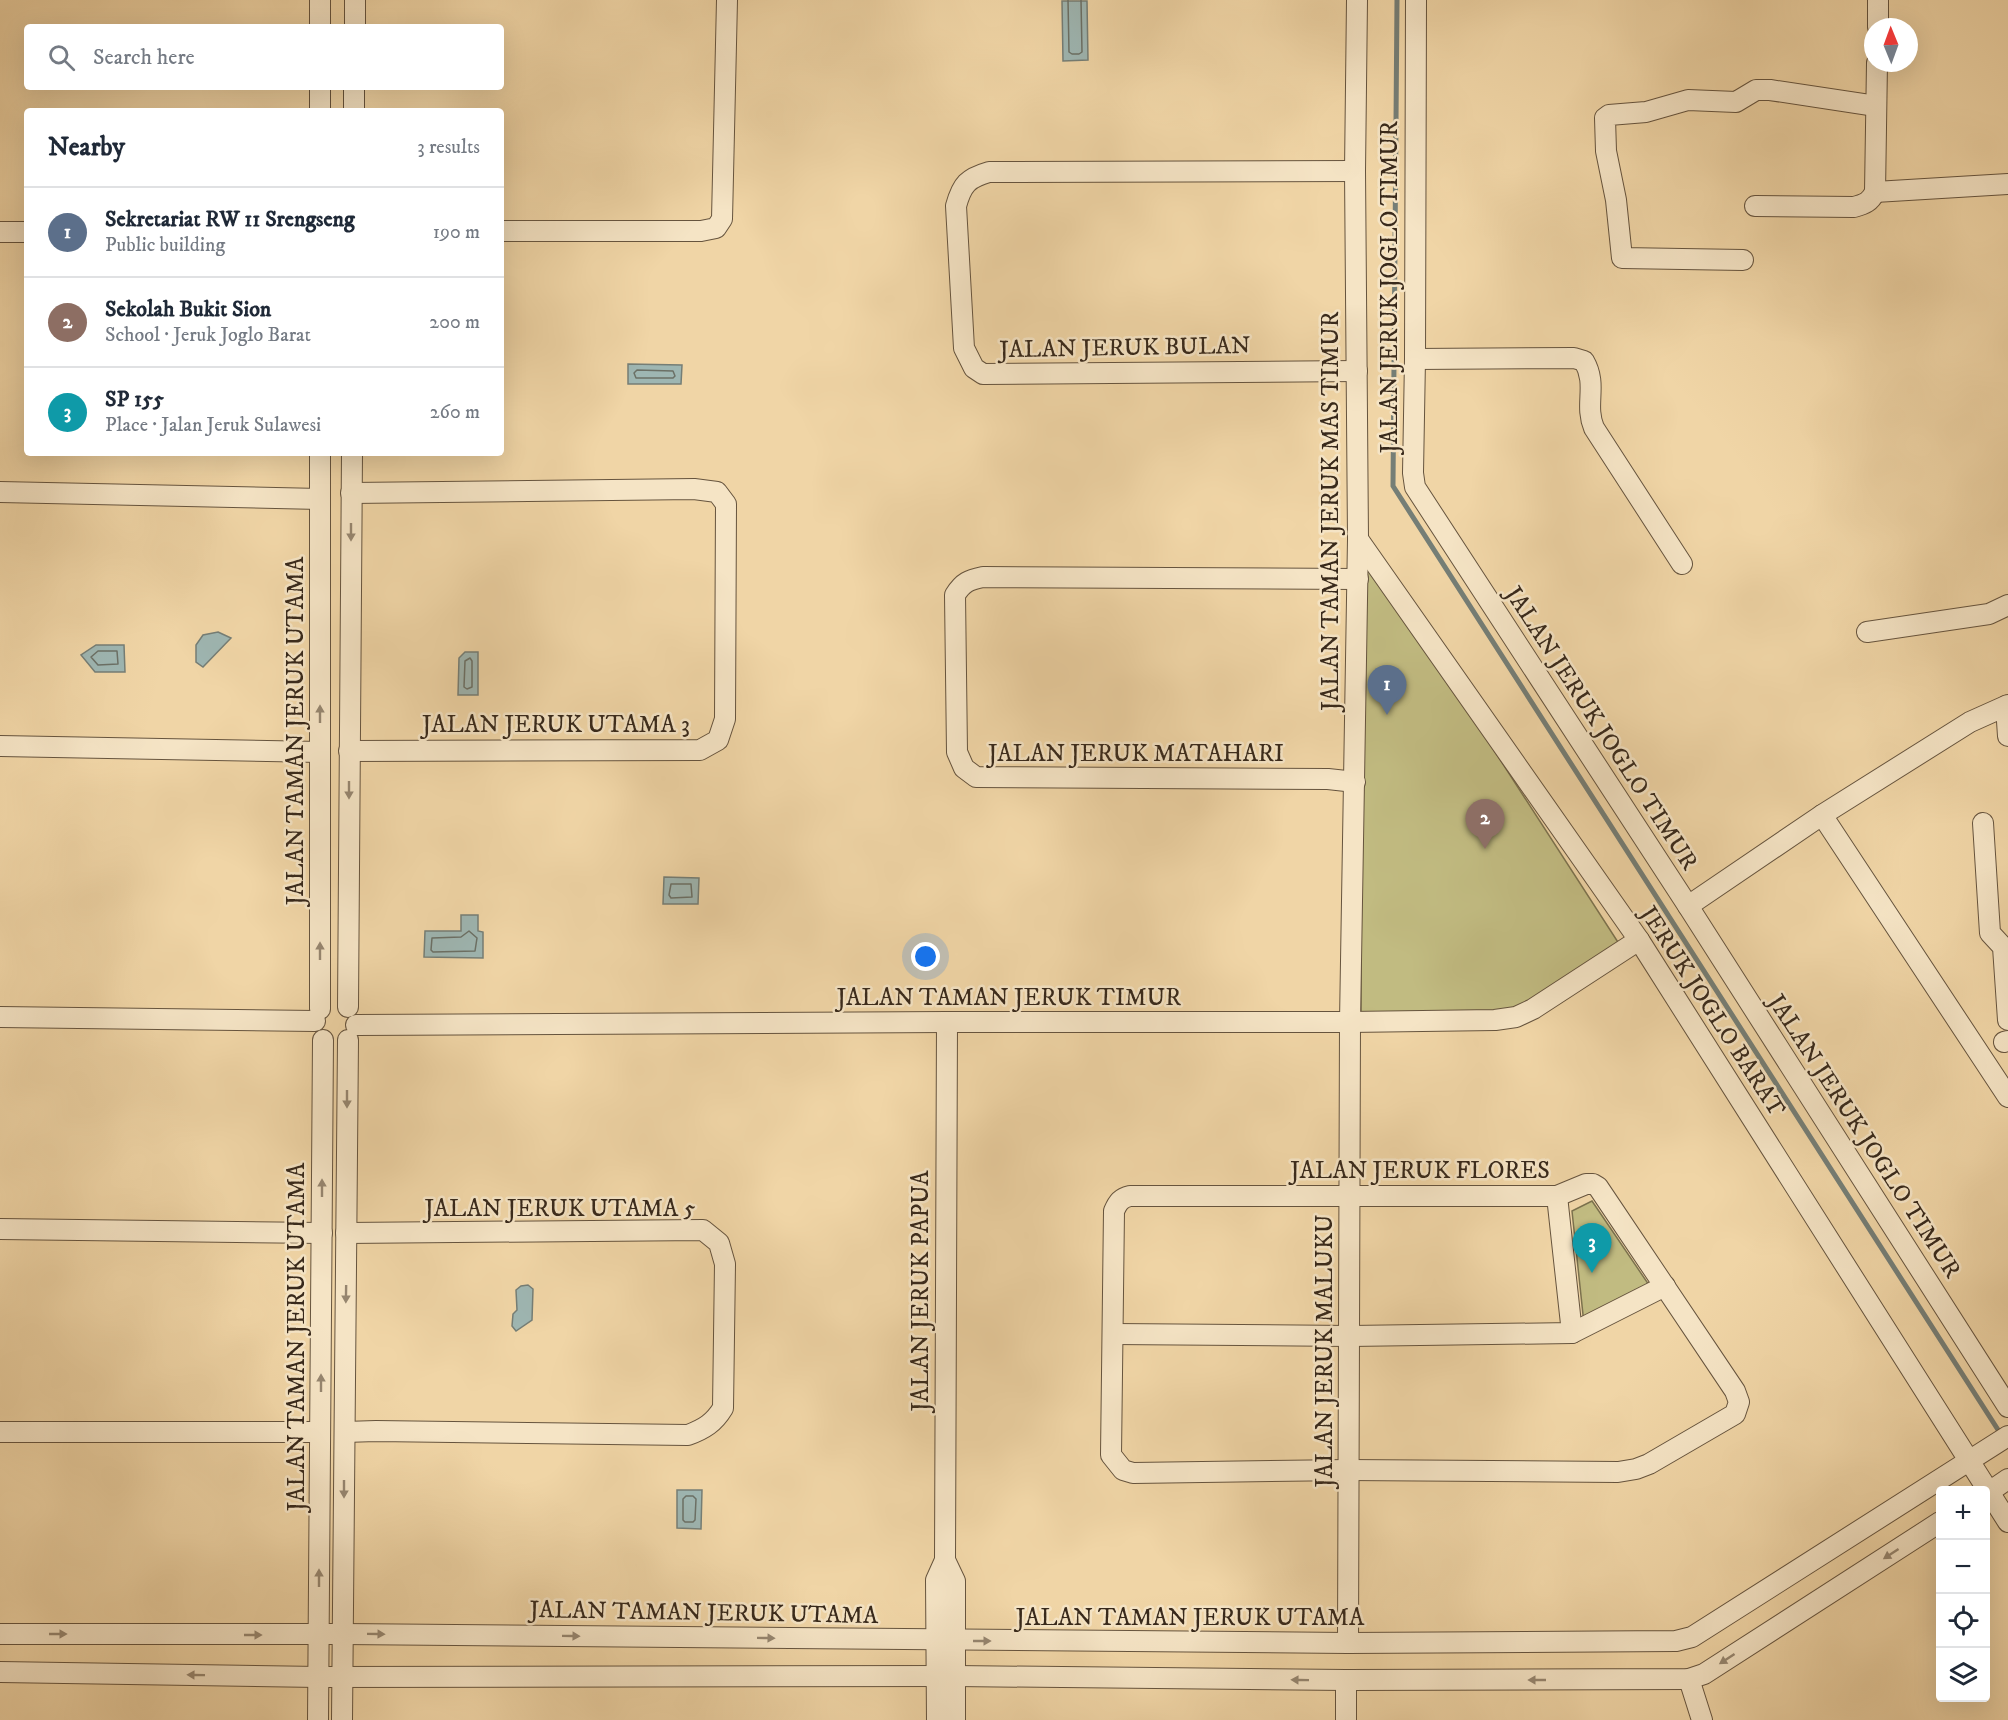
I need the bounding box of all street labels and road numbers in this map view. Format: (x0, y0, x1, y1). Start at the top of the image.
street label: JALAN JERUK JOGLO TIMUR (1375, 121, 1405, 455)
street label: JALAN TAMAN JERUK MAS TIMUR (1316, 311, 1346, 713)
street label: JALAN JERUK BULAN (997, 331, 1251, 365)
street label: JALAN TAMAN JERUK UTAMA (281, 556, 311, 907)
street label: JALAN JERUK JOGLO TIMUR (1497, 579, 1704, 876)
street label: JALAN JERUK UTAMA 3 (420, 710, 690, 740)
street label: JALAN JERUK MATAHARI (986, 739, 1284, 769)
street label: JERUK JOGLO BARAT (1632, 899, 1791, 1122)
street label: JALAN TAMAN JERUK TIMUR (835, 983, 1181, 1013)
street label: JALAN JERUK JOGLO TIMUR (1760, 987, 1967, 1284)
street label: JALAN JERUK FLORES (1288, 1156, 1550, 1186)
street label: JALAN TAMAN JERUK UTAMA (282, 1162, 312, 1513)
street label: JALAN JERUK PAPUA (906, 1170, 936, 1413)
street label: JALAN JERUK UTAMA 5 (423, 1194, 695, 1224)
street label: JALAN JERUK MALUKU (1310, 1214, 1340, 1490)
street label: JALAN TAMAN JERUK UTAMA (527, 1595, 879, 1631)
street label: JALAN TAMAN JERUK UTAMA (1014, 1603, 1365, 1633)

